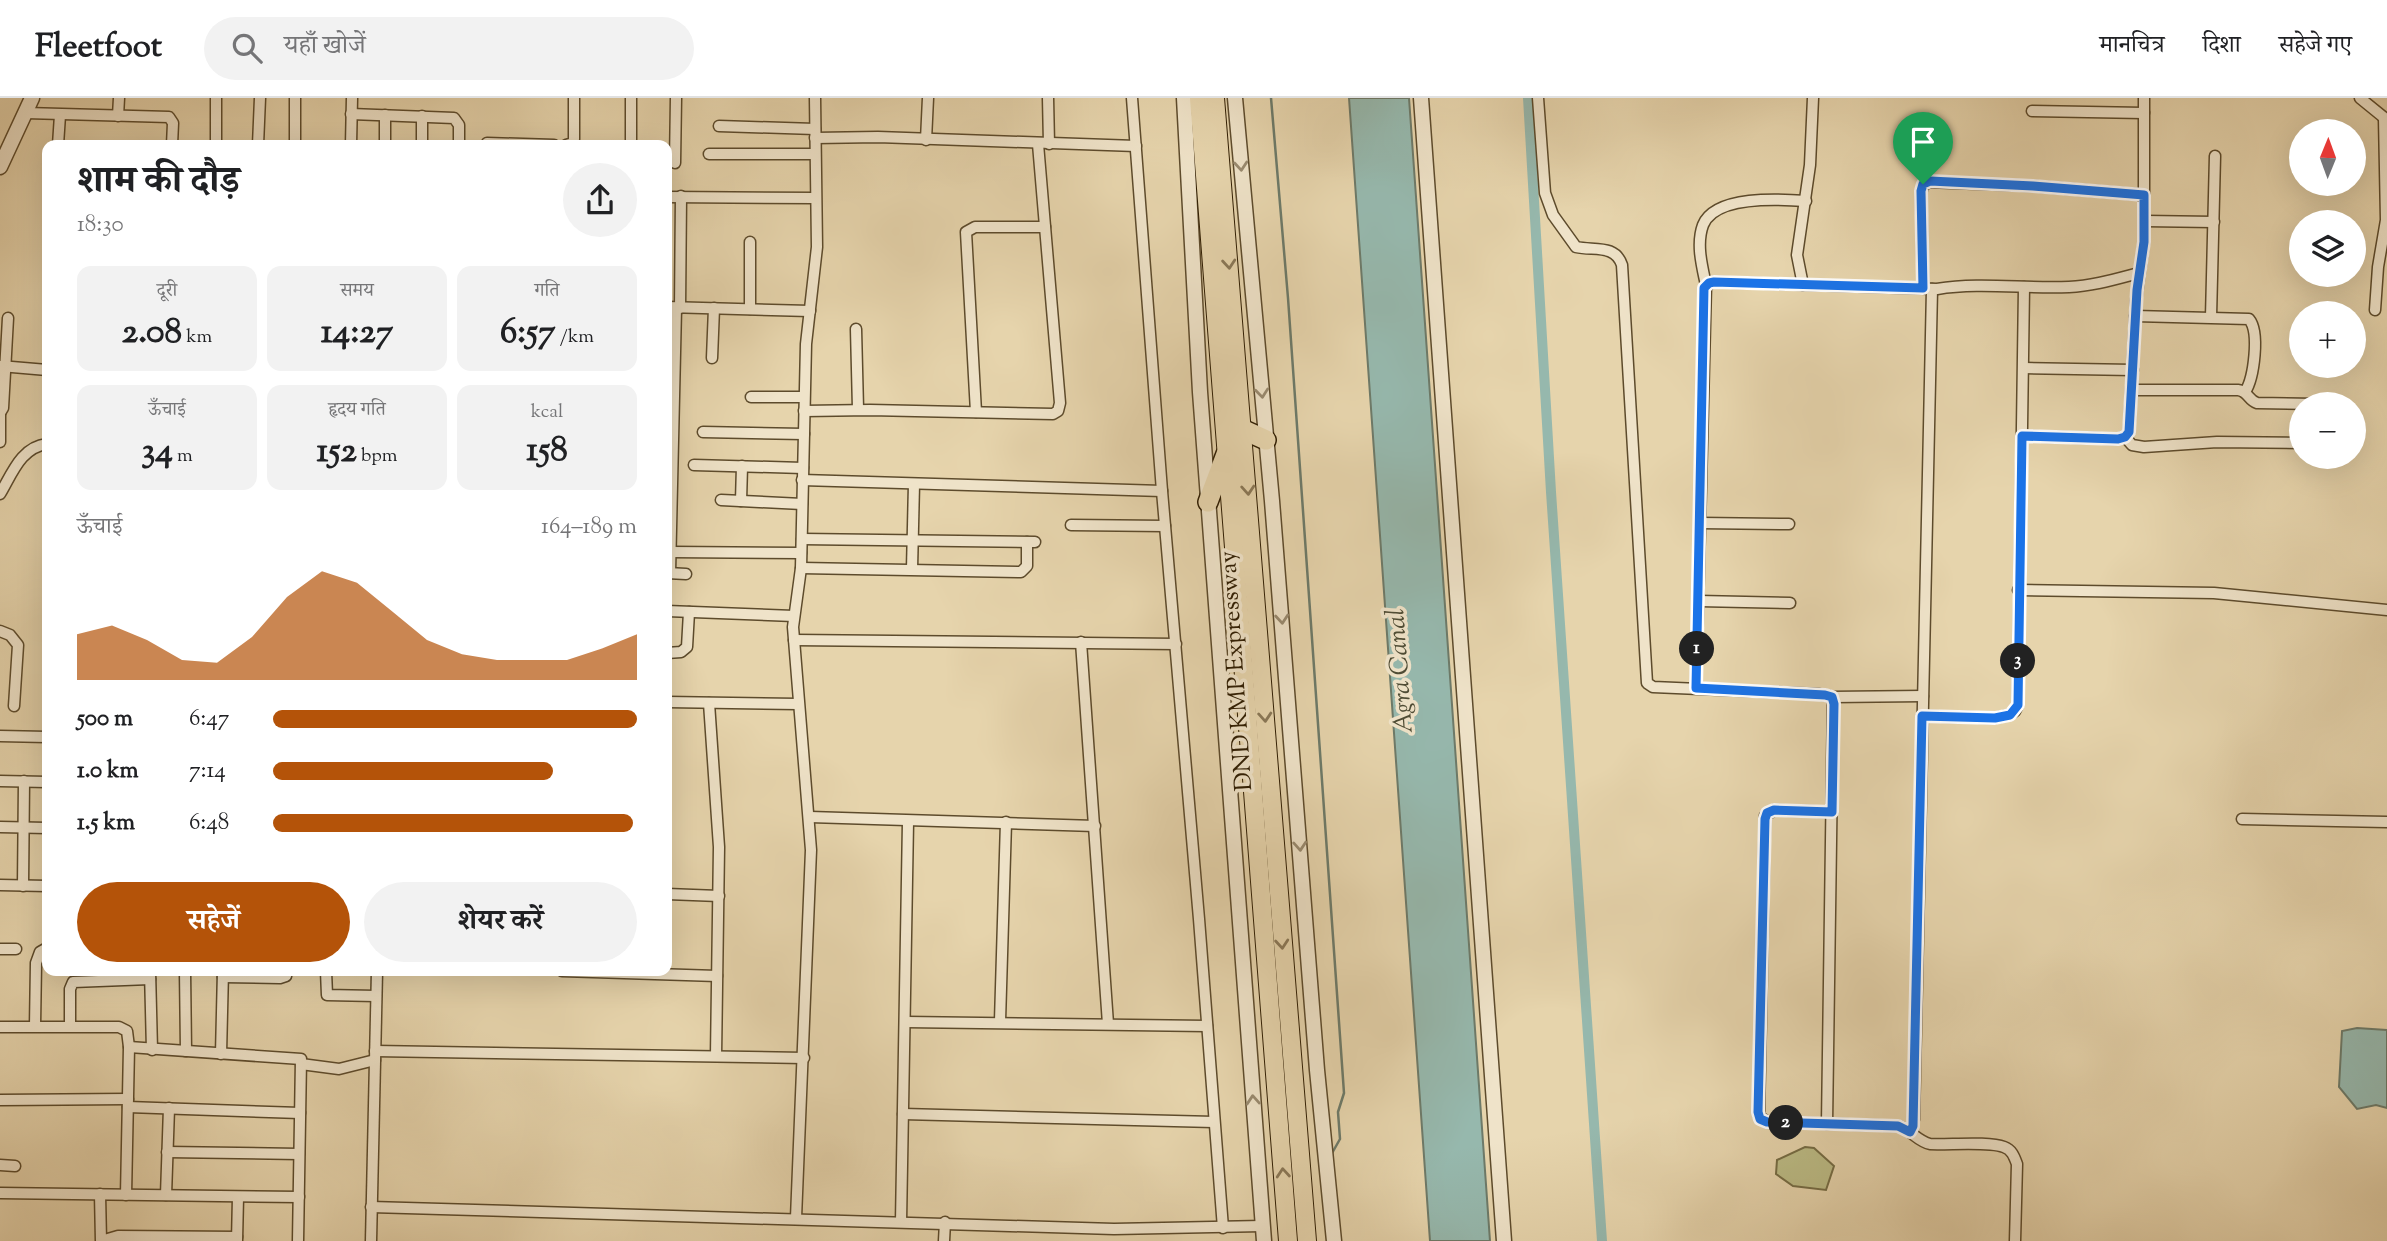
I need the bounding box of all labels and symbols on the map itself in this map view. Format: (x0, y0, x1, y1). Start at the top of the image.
pin (1893, 112, 1953, 184)
north arrow (2289, 119, 2366, 196)
one-way arrow (1233, 161, 1248, 172)
one-way arrow (1221, 258, 1236, 269)
one-way arrow (1254, 387, 1269, 398)
one-way arrow (1240, 485, 1255, 496)
street label: DND KMP Expressway (1212, 550, 1262, 792)
water label: Agra Canal (1378, 607, 1424, 735)
one-way arrow (1274, 614, 1289, 625)
pin: 1 (1680, 632, 1714, 666)
pin: 3 (2000, 644, 2036, 678)
one-way arrow (1257, 712, 1272, 723)
one-way arrow (1292, 841, 1307, 852)
one-way arrow (1274, 939, 1289, 950)
one-way arrow (1246, 1094, 1261, 1105)
pin: 2 (1768, 1105, 1803, 1140)
one-way arrow (1276, 1167, 1291, 1178)

